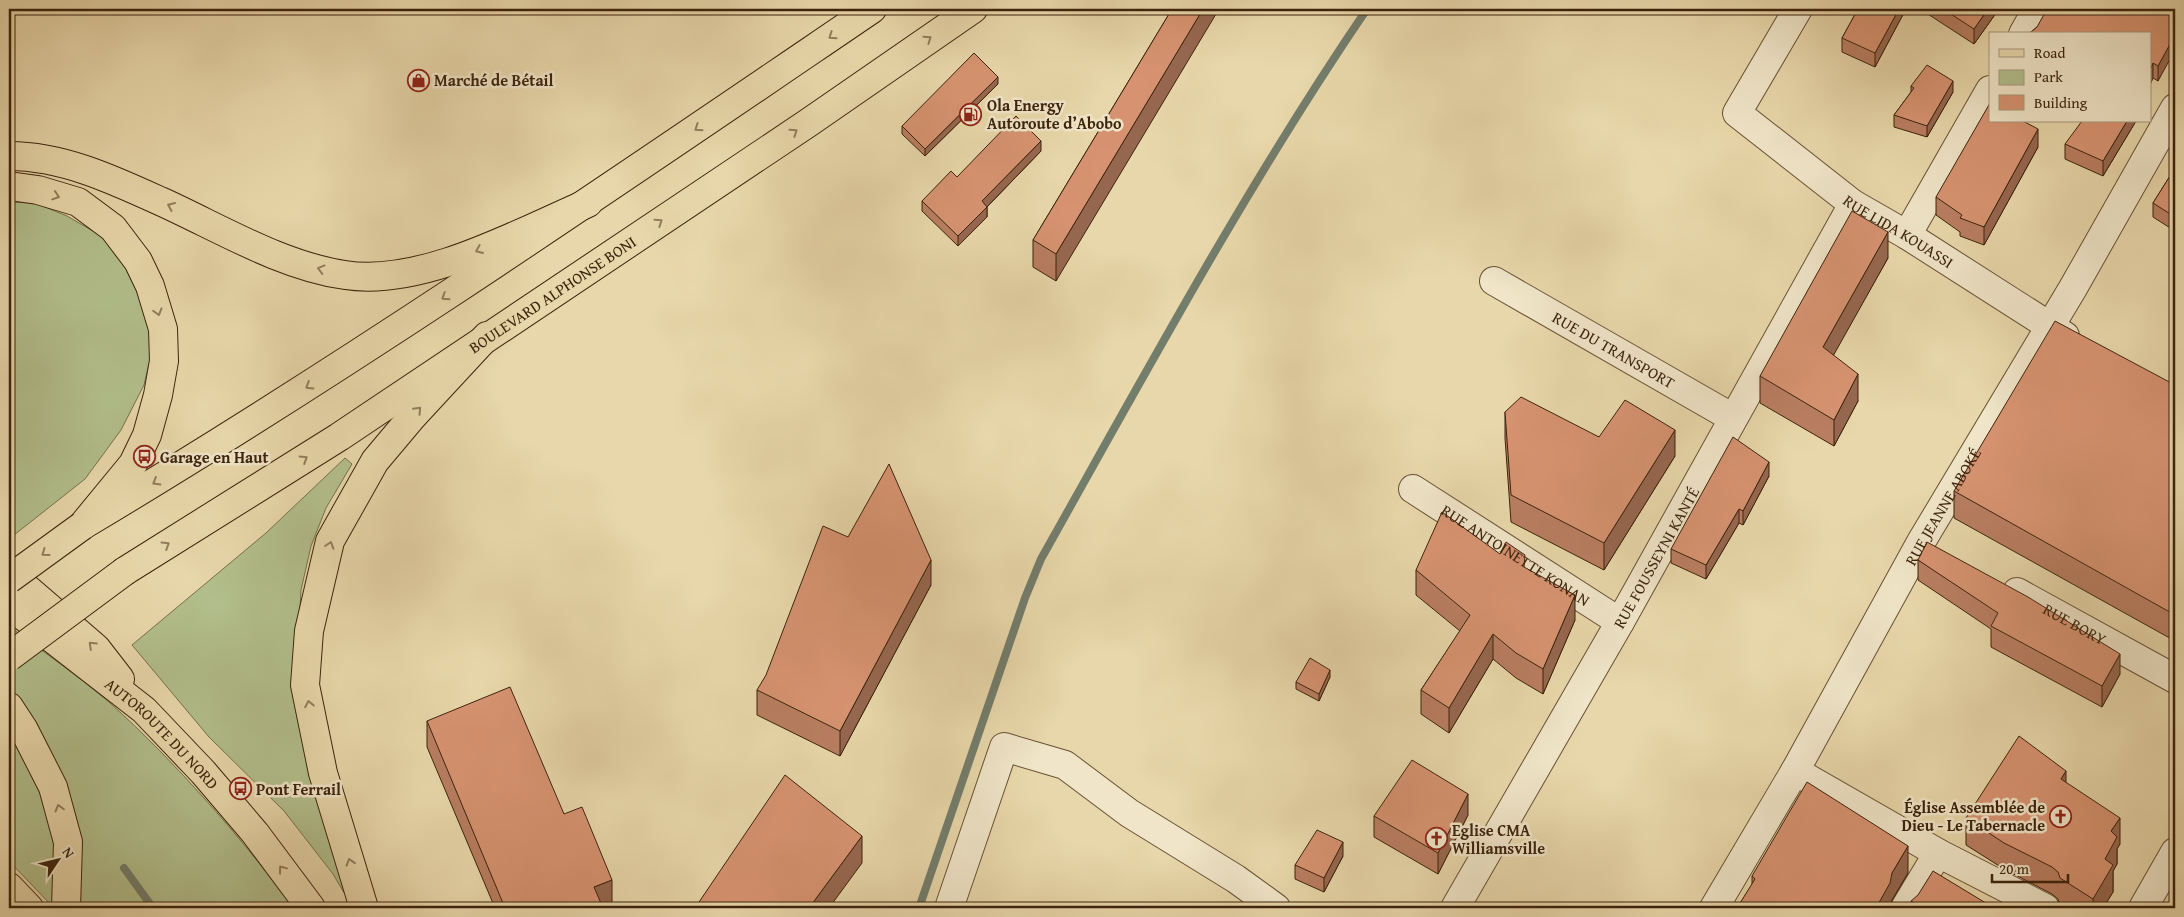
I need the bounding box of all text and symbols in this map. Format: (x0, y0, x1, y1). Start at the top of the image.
one-way arrow (828, 30, 838, 39)
legend (1989, 32, 2152, 122)
one-way arrow (922, 36, 932, 45)
text: Road (2034, 42, 2065, 63)
text: Park (2034, 66, 2063, 87)
shop icon: Marché de Bétail (406, 68, 430, 92)
place label: Marché de Bétail (434, 68, 554, 92)
text: Building (2034, 92, 2088, 113)
place label: Ola Energy Autoroute d’Abobo (987, 93, 1122, 135)
fuel station icon: Ola Energy Autoroute d’Abobo (959, 102, 983, 126)
one-way arrow (694, 122, 704, 131)
one-way arrow (789, 129, 798, 138)
street label: RUE LIDA KOUASSI (1838, 189, 1959, 274)
one-way arrow (52, 190, 60, 200)
one-way arrow (167, 202, 176, 213)
one-way arrow (653, 219, 663, 228)
street label: BOULEVARD ALPHONSE BONI (464, 230, 641, 359)
one-way arrow (475, 244, 484, 255)
one-way arrow (316, 264, 325, 275)
one-way arrow (441, 291, 450, 300)
street label: RUE DU TRANSPORT (1548, 305, 1679, 394)
one-way arrow (152, 307, 162, 316)
one-way arrow (305, 380, 314, 389)
one-way arrow (413, 407, 422, 416)
street label: RUE JEANNE ABOKÉ (1898, 443, 1987, 570)
bus stop icon: Garage en Haut (132, 445, 156, 469)
place label: Garage en Haut (160, 445, 269, 469)
one-way arrow (299, 456, 308, 465)
one-way arrow (153, 475, 162, 485)
street label: RUE FOUSSEYNI KANTÉ (1607, 482, 1705, 633)
street label: RUE ANTOINETTE KONAN (1437, 498, 1595, 612)
one-way arrow (161, 541, 170, 551)
one-way arrow (324, 541, 334, 550)
one-way arrow (42, 547, 51, 556)
street label: RUE BORY (2039, 597, 2111, 651)
one-way arrow (88, 642, 97, 651)
street label: AUTOROUTE DU NORD (100, 672, 225, 794)
one-way arrow (304, 700, 315, 709)
bus stop icon: Pont Ferrail (228, 777, 252, 801)
place label: Pont Ferrail (256, 777, 341, 801)
place label: Église Assemblée de Dieu - Le Tabernacle (1901, 795, 2045, 837)
one-way arrow (54, 804, 65, 813)
church icon: Église Assemblée de Dieu - Le Tabernacle (2049, 804, 2073, 828)
place label: Eglise CMA Williamsville (1452, 818, 1545, 860)
church icon: Eglise CMA Williamsville (1424, 827, 1448, 851)
north arrow (32, 834, 82, 884)
text: N (58, 843, 80, 863)
scale bar (1992, 852, 2068, 884)
one-way arrow (345, 858, 355, 866)
text: 20 m (1999, 858, 2030, 879)
one-way arrow (279, 865, 288, 875)

